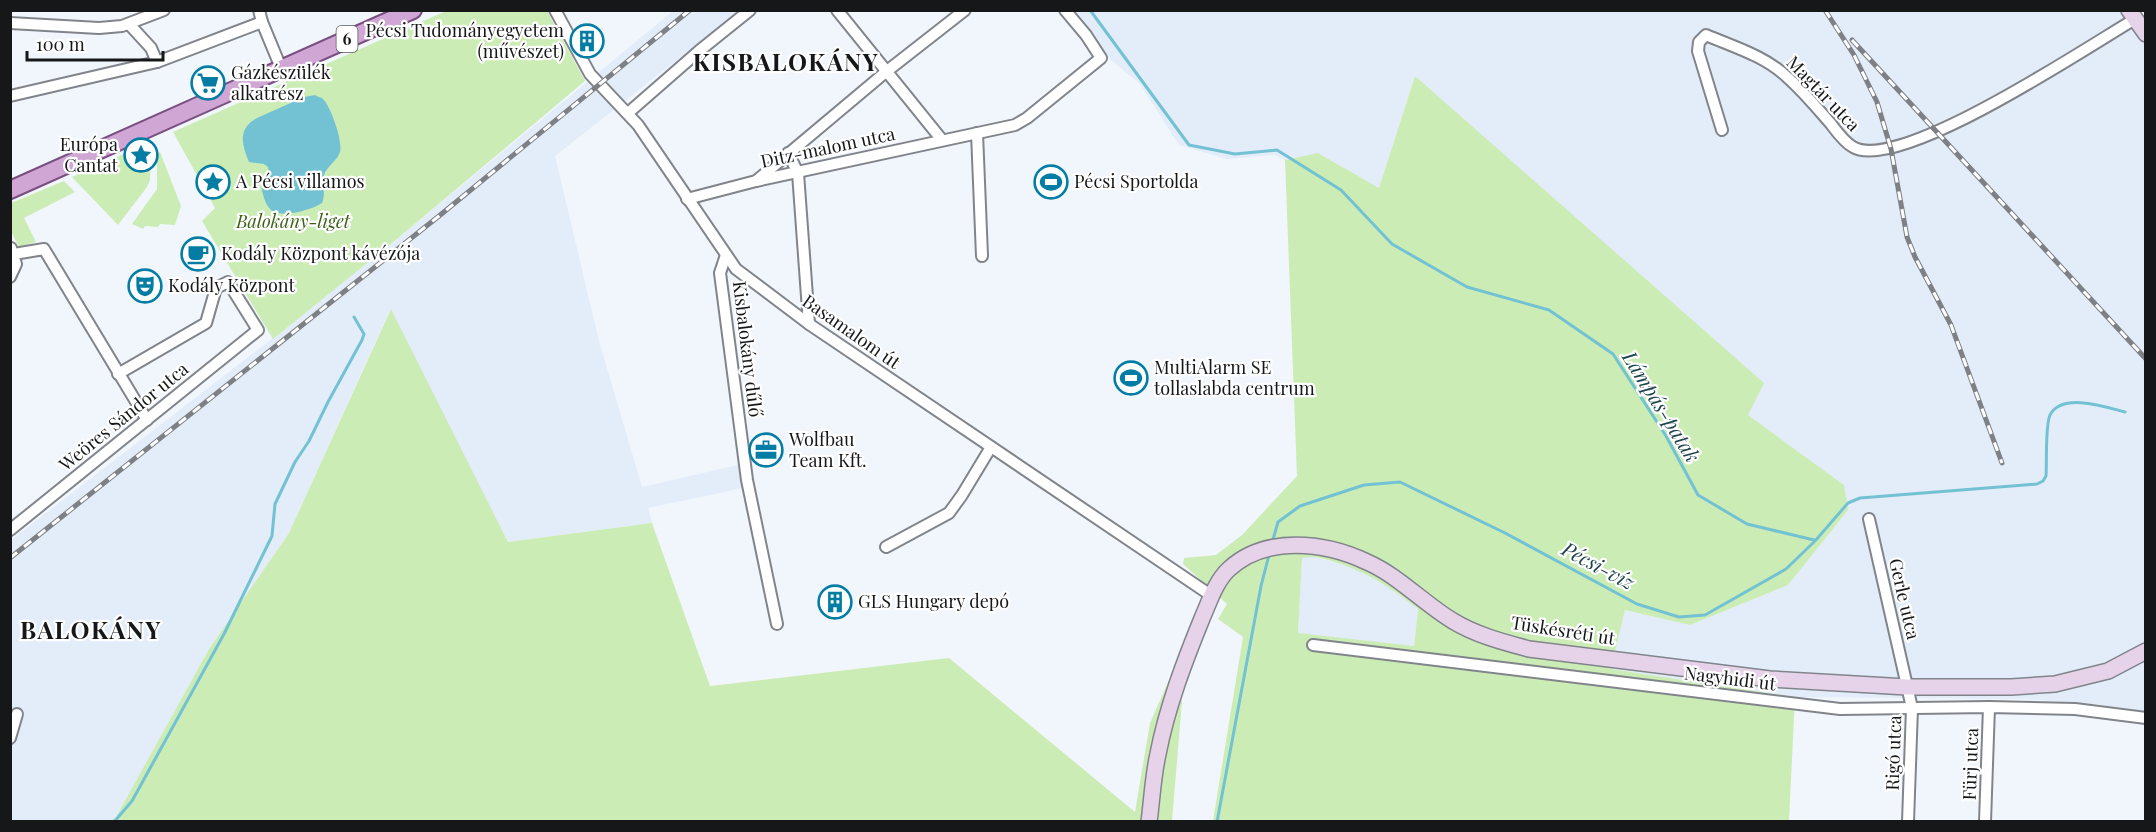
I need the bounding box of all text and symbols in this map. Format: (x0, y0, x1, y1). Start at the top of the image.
place label: Pécsi Tudományegyetem (művészet) (365, 18, 564, 63)
building icon: Pécsi Tudományegyetem (művészet) (569, 23, 605, 59)
scale bar (27, 24, 164, 62)
road number: 6 (336, 26, 358, 52)
text: 100 m (36, 32, 85, 56)
district label: KISBALOKÁNY (693, 45, 879, 77)
street label: Magtár utca (1782, 50, 1866, 136)
place label: Gázkészülék alkatrész (231, 60, 331, 105)
supermarket icon: Gázkészülék alkatrész (190, 65, 226, 101)
street label: Ditz-malom utca (758, 121, 897, 173)
place label: Európa Cantat (60, 132, 119, 177)
place icon: Európa Cantat (123, 137, 159, 173)
place icon: A Pécsi villamos (195, 164, 231, 200)
sports icon: Pécsi Sportolda (1033, 164, 1069, 200)
place label: A Pécsi villamos (235, 169, 365, 193)
place label: Pécsi Sportolda (1074, 169, 1199, 193)
park label: Balokány-liget (235, 209, 351, 233)
cafe icon: Kodály Központ kávézója (180, 236, 216, 272)
place label: Kodály Központ kávézója (221, 241, 420, 265)
theatre icon: Kodály Központ (127, 268, 163, 304)
place label: Kodály Központ (168, 273, 296, 297)
street label: Kisbalokány dűlő (728, 279, 768, 418)
street label: Basamalom út (798, 289, 906, 374)
water label: Lámpás-patak (1617, 345, 1707, 467)
place label: MultiAlarm SE tollaslabda centrum (1154, 355, 1315, 400)
street label: Weöres Sándor utca (53, 357, 193, 476)
sports icon: MultiAlarm SE tollaslabda centrum (1113, 360, 1149, 396)
place label: Wolfbau Team Kft. (788, 427, 867, 472)
office icon: Wolfbau Team Kft. (748, 432, 784, 468)
water label: Pécsi-víz (1557, 534, 1641, 595)
street label: Gerle utca (1884, 556, 1926, 642)
building icon: GLS Hungary depó (817, 584, 853, 620)
place label: GLS Hungary depó (858, 589, 1009, 613)
street label: Tüskésréti út (1510, 610, 1617, 650)
district label: BALOKÁNY (20, 613, 162, 645)
street label: Nagyhidi út (1683, 660, 1778, 696)
street label: Rigó utca (1880, 715, 1906, 791)
street label: Fürj utca (1957, 727, 1983, 801)

